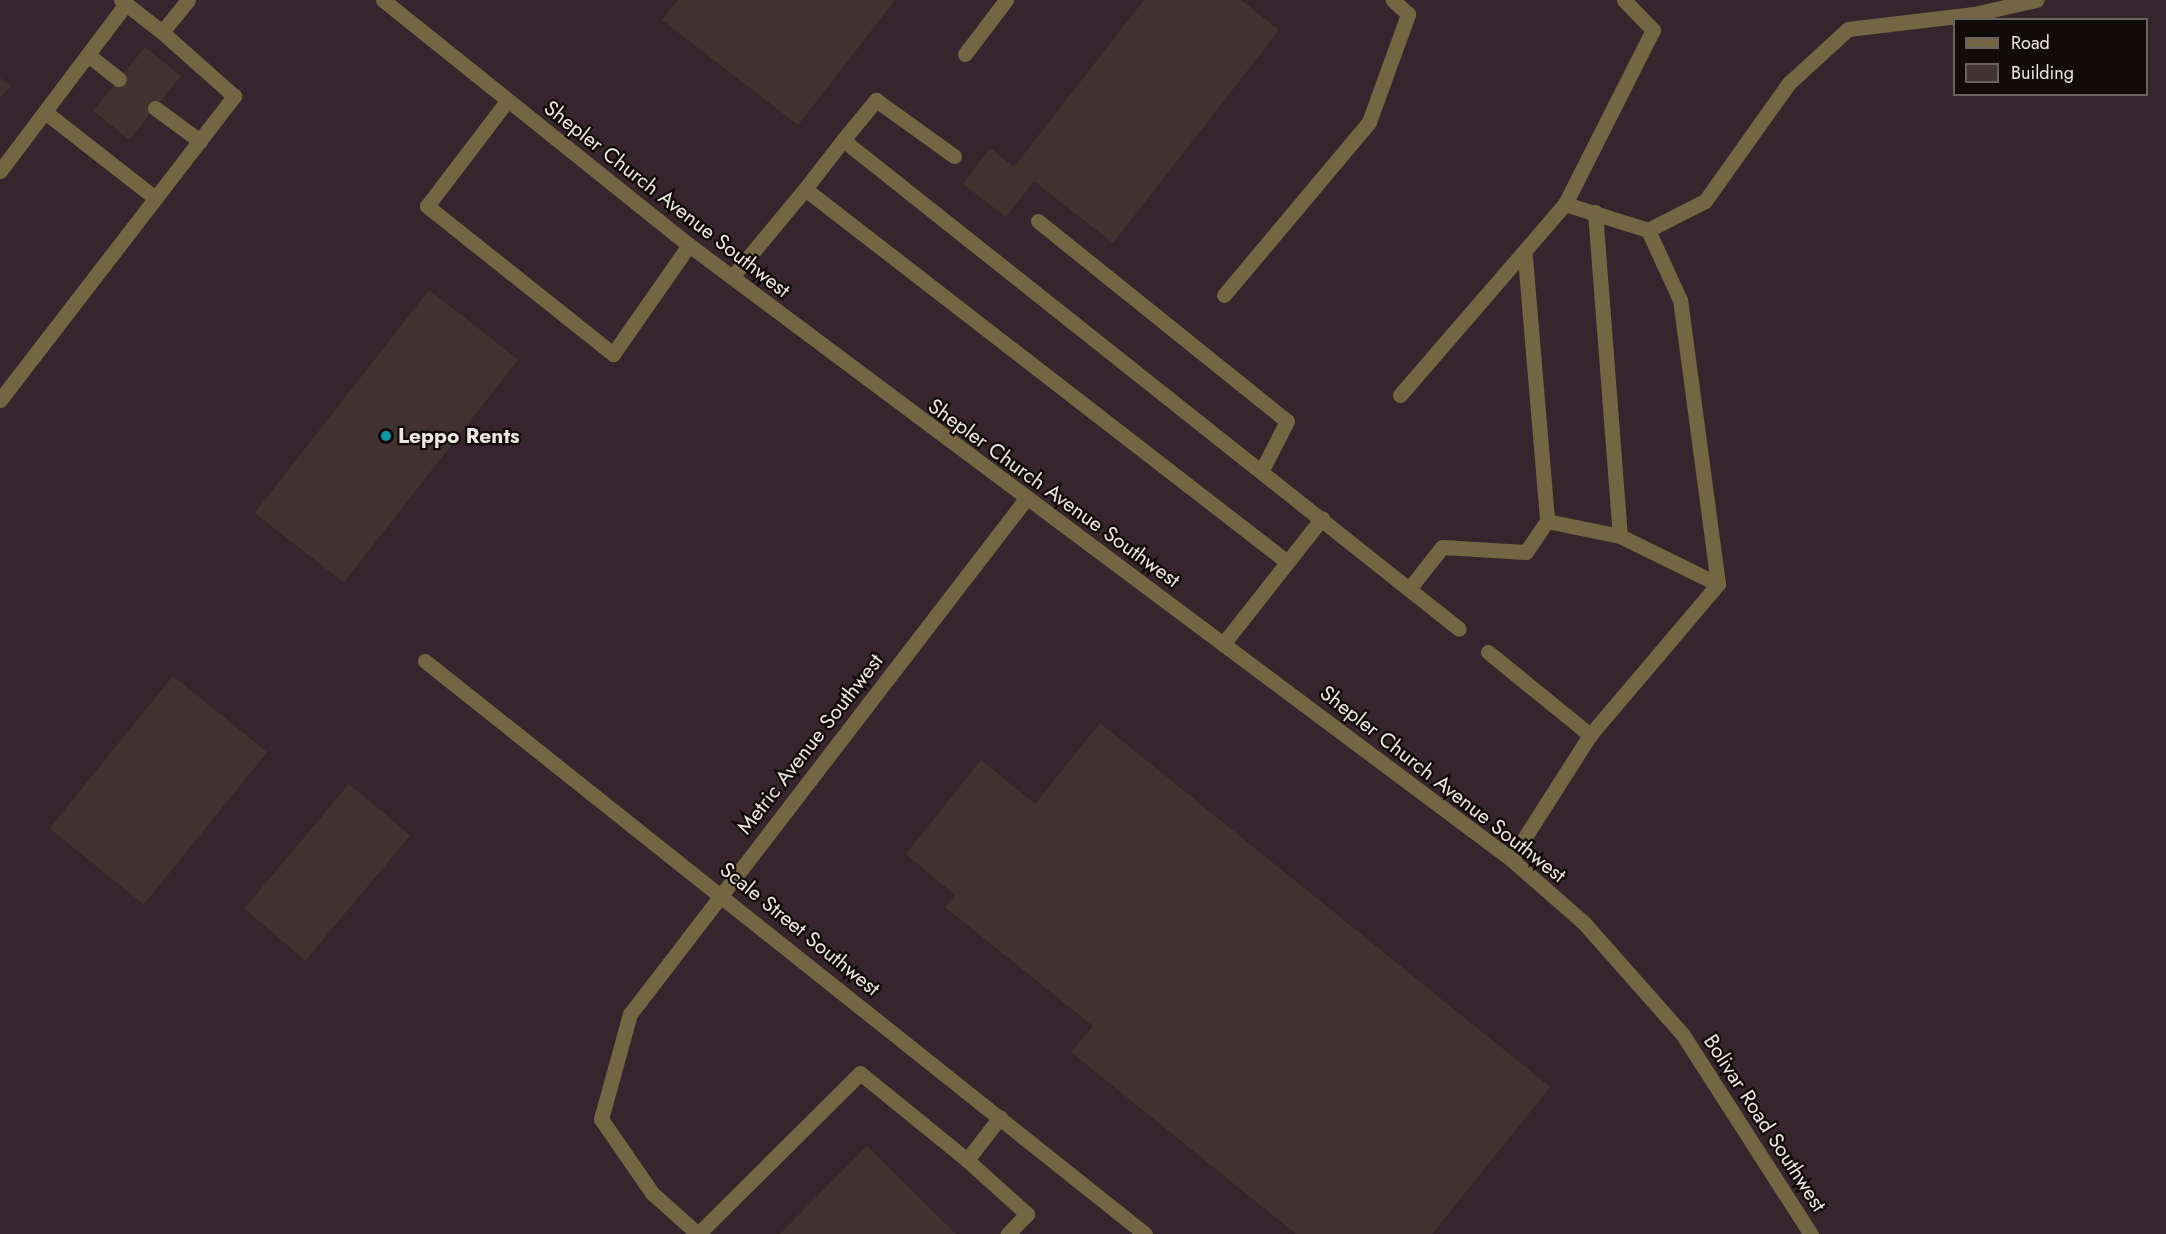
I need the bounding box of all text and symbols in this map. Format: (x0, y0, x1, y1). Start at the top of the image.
legend (1953, 18, 2148, 96)
text: Road (2011, 30, 2050, 56)
text: Building (2011, 60, 2074, 86)
street label: Shepler Church Avenue Southwest (539, 95, 795, 303)
street label: Shepler Church Avenue Southwest (923, 393, 1185, 593)
place label: Leppo Rents (398, 423, 520, 449)
marker: Leppo Rents (379, 429, 393, 443)
street label: Metric Avenue Southwest (732, 649, 888, 839)
street label: Shepler Church Avenue Southwest (1315, 680, 1571, 888)
street label: Scale Street Southwest (715, 857, 885, 1001)
street label: Bolivar Road Southwest (1698, 1030, 1832, 1216)

